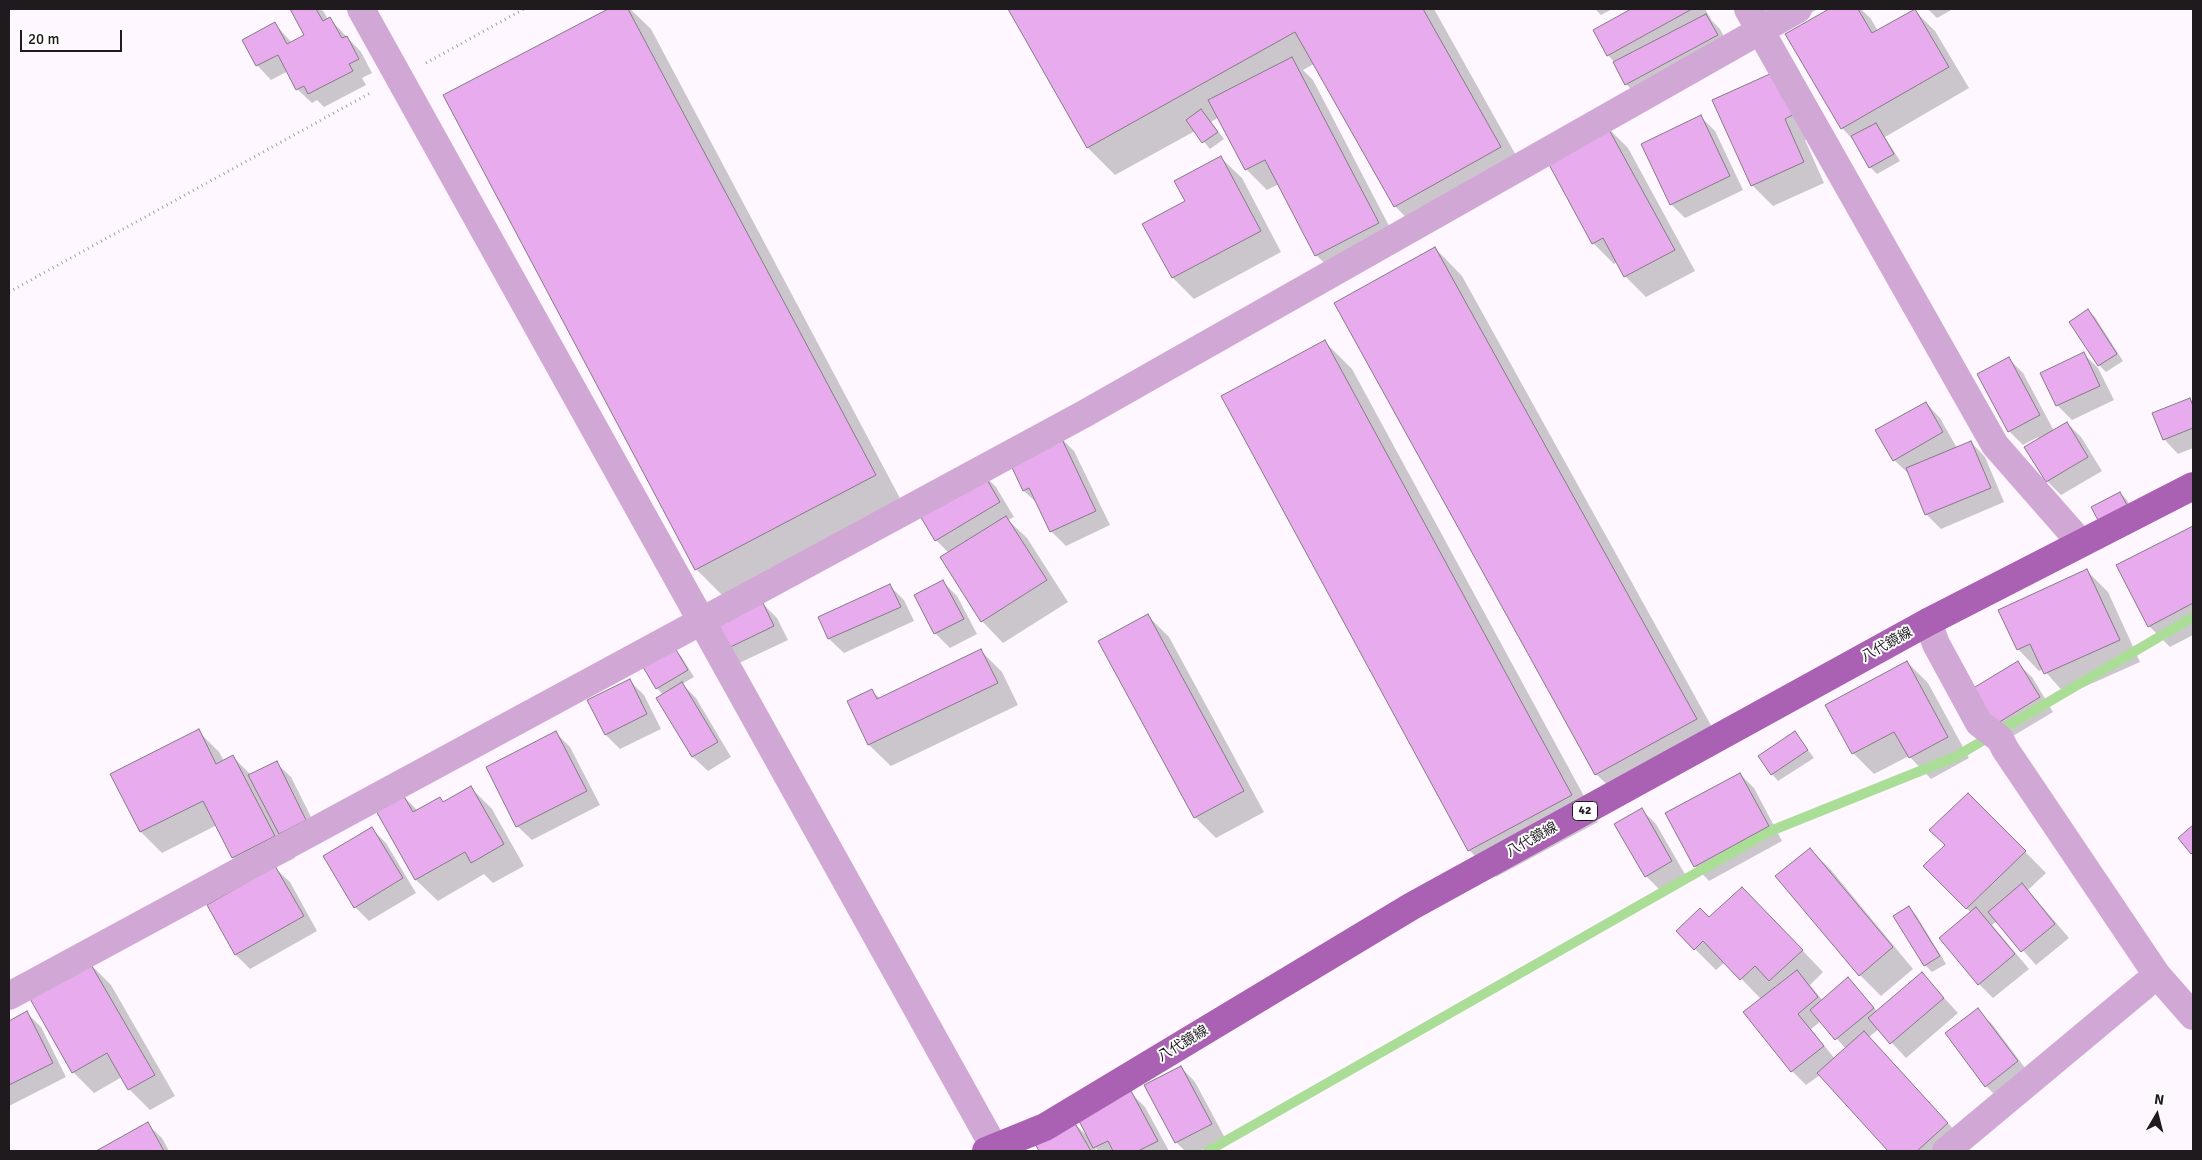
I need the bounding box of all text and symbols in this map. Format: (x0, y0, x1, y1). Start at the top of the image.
scale bar (22, 20, 125, 52)
text: 20 m (28, 30, 59, 48)
street label: 八代鏡線 (1858, 624, 1916, 666)
road number: 42 (1572, 801, 1598, 820)
street label: 八代鏡線 (1503, 819, 1561, 861)
street label: 八代鏡線 (1155, 1022, 1211, 1066)
north arrow (2132, 1090, 2182, 1140)
text: N (2153, 1091, 2165, 1109)

